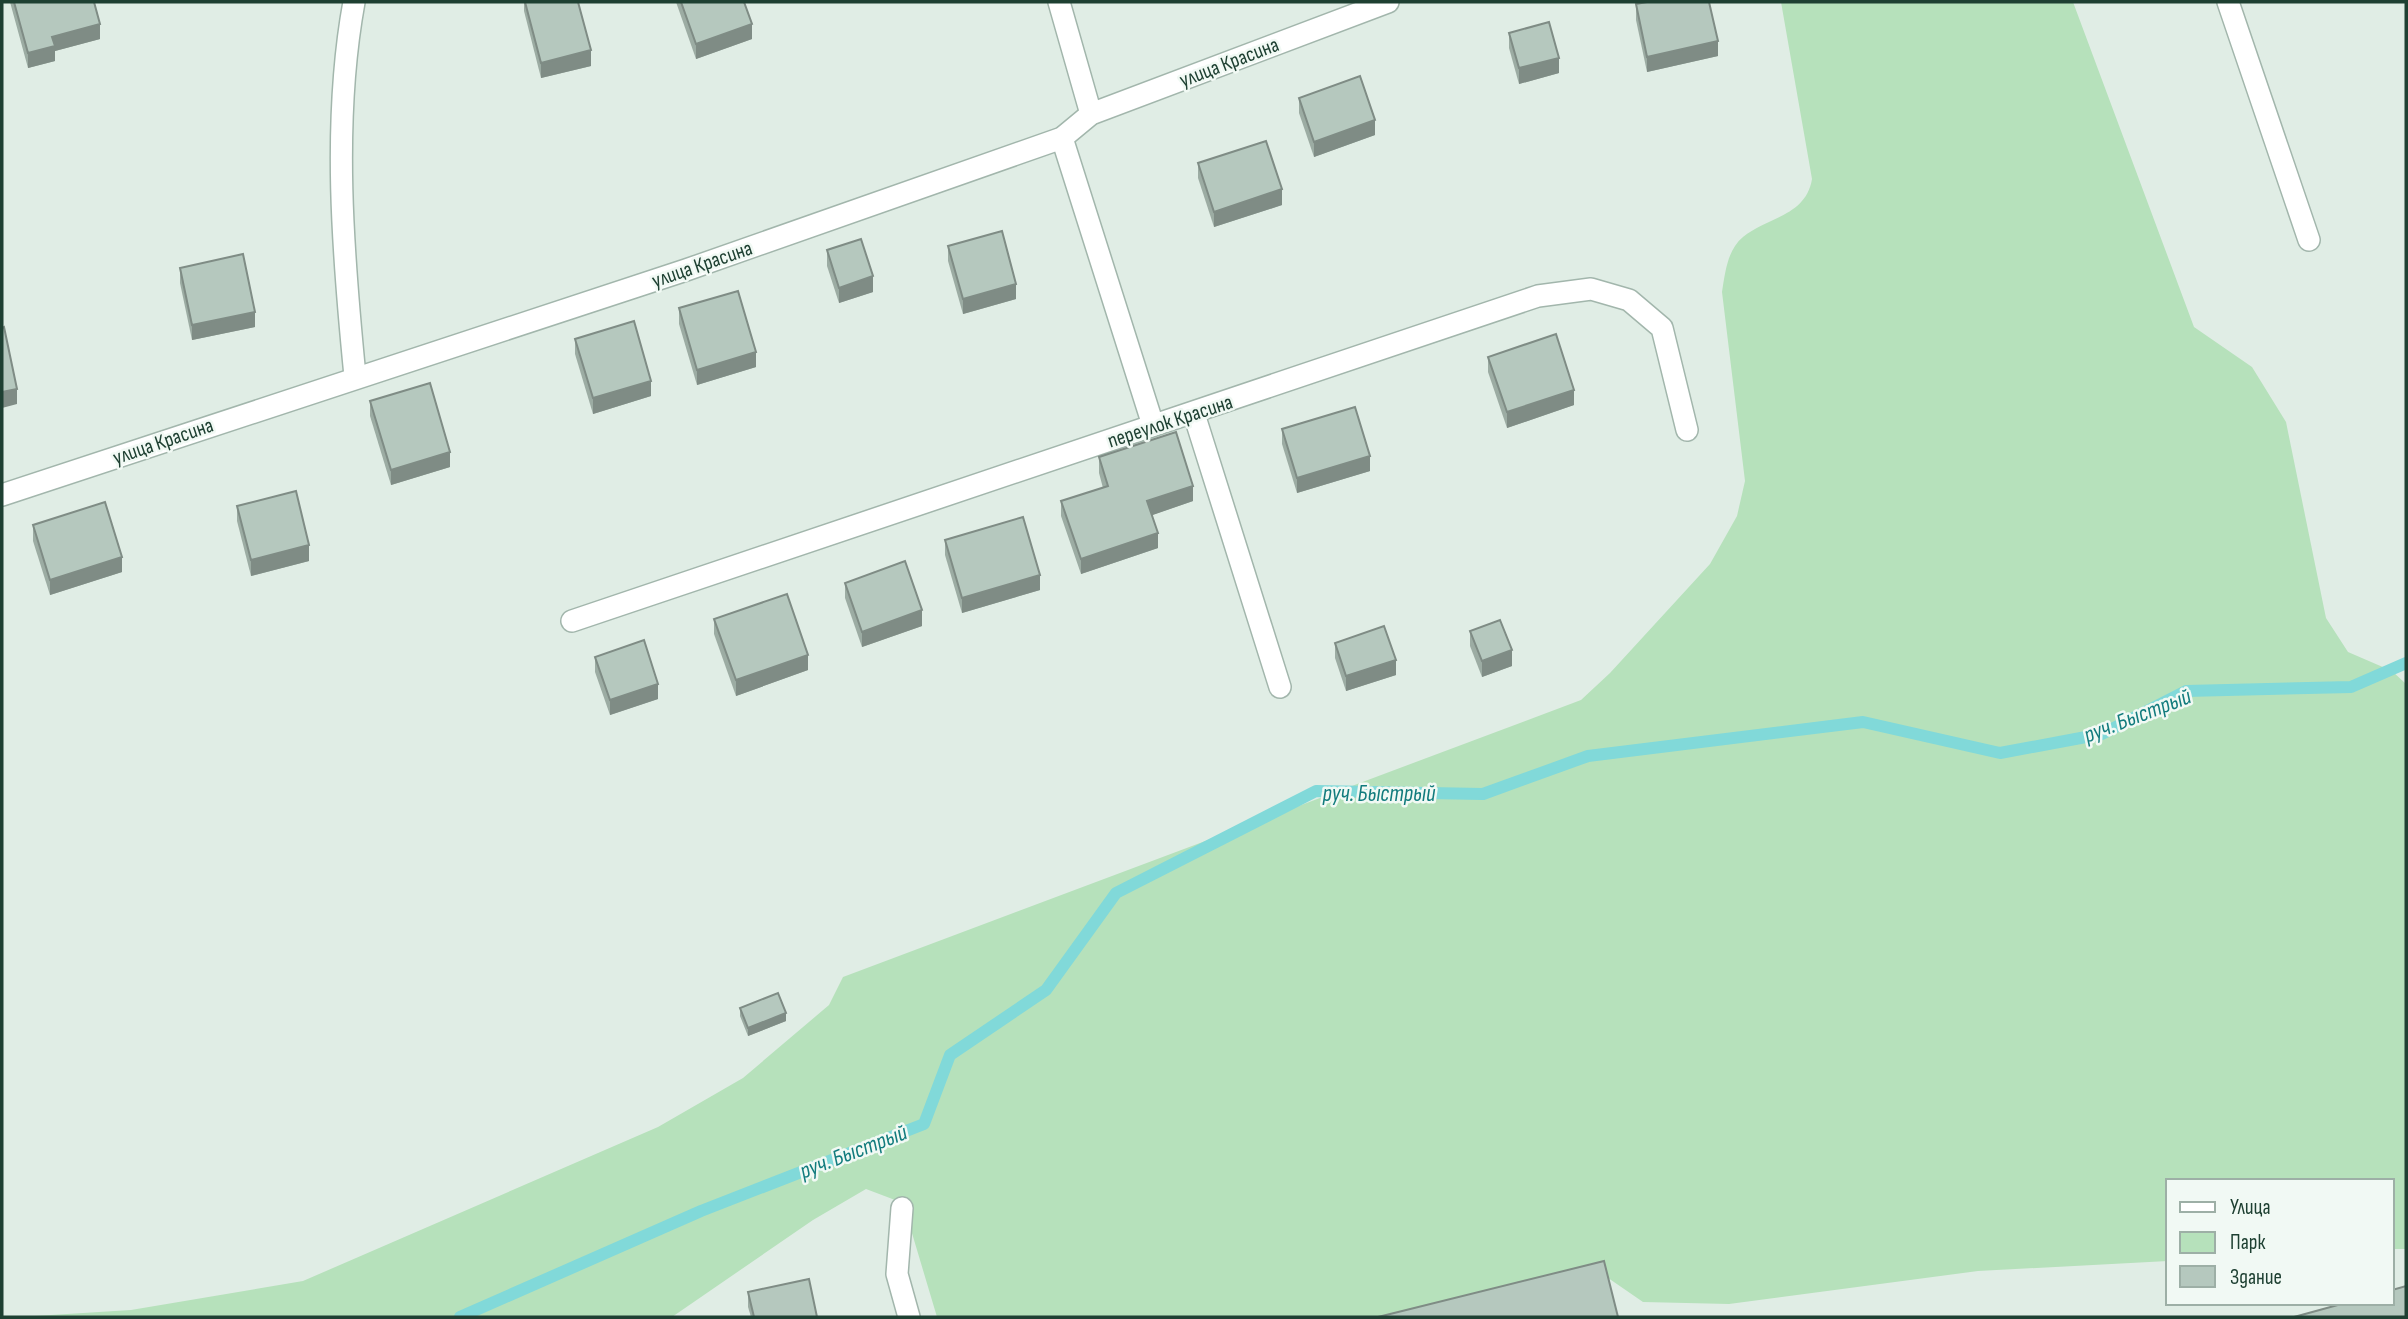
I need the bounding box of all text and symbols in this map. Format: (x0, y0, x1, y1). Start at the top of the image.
street label: улица Красина (1176, 32, 1282, 93)
street label: улица Красина (649, 236, 756, 293)
street label: переулок Красина (1104, 389, 1236, 453)
street label: улица Красина (110, 413, 217, 470)
water label: руч. Быстрый (2079, 682, 2196, 750)
water label: руч. Быстрый (1322, 780, 1436, 808)
water label: руч. Быстрый (795, 1118, 912, 1186)
legend (2166, 1179, 2394, 1305)
text: Улица (2230, 1195, 2271, 1220)
text: Парк (2230, 1230, 2265, 1255)
text: Здание (2230, 1265, 2282, 1290)

